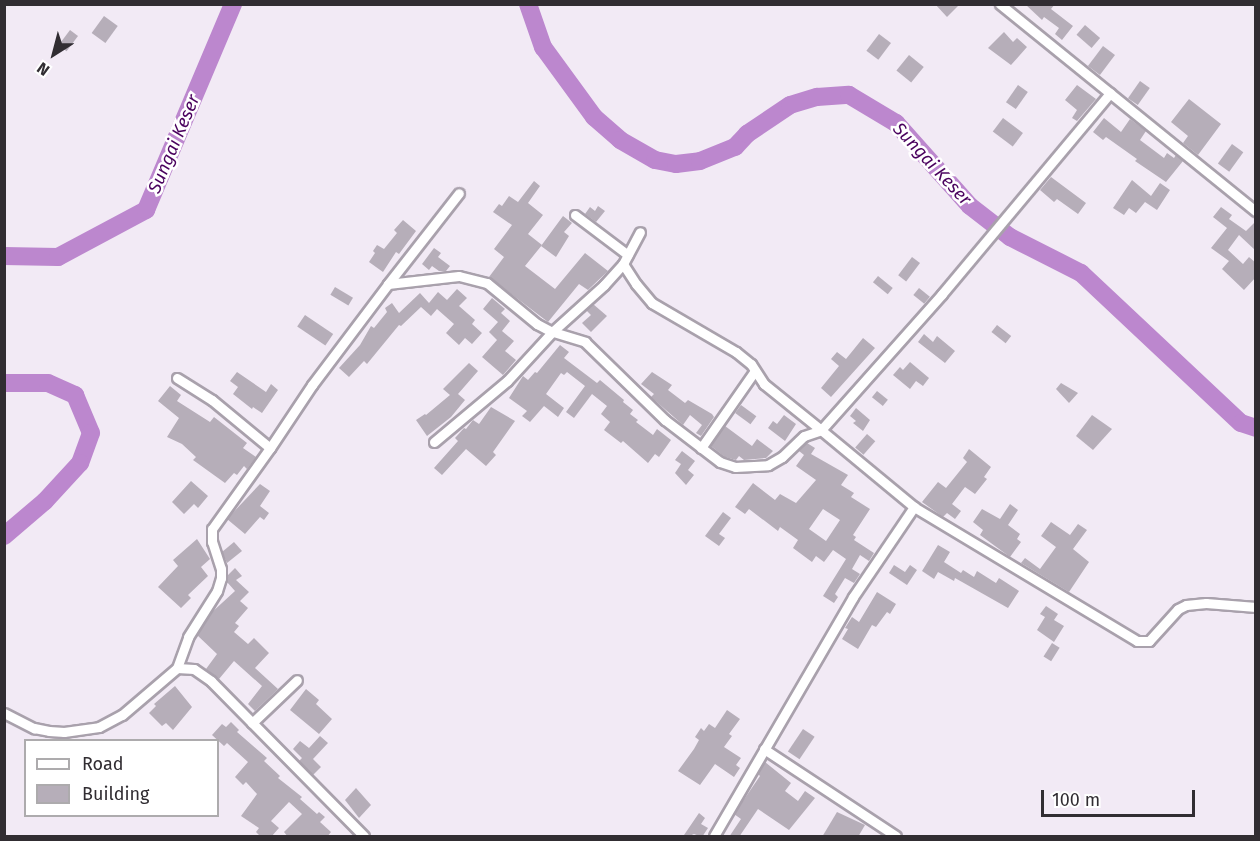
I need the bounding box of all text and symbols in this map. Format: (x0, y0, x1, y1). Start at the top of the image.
north arrow (24, 24, 84, 84)
text: N (33, 58, 53, 80)
water label: Sungai Keser (144, 92, 204, 196)
water label: Sungai Keser (888, 118, 976, 210)
legend (24, 739, 219, 817)
text: Road (82, 753, 124, 775)
scale bar (1044, 778, 1198, 816)
text: Building (82, 783, 149, 805)
text: 100 m (1052, 789, 1100, 811)

